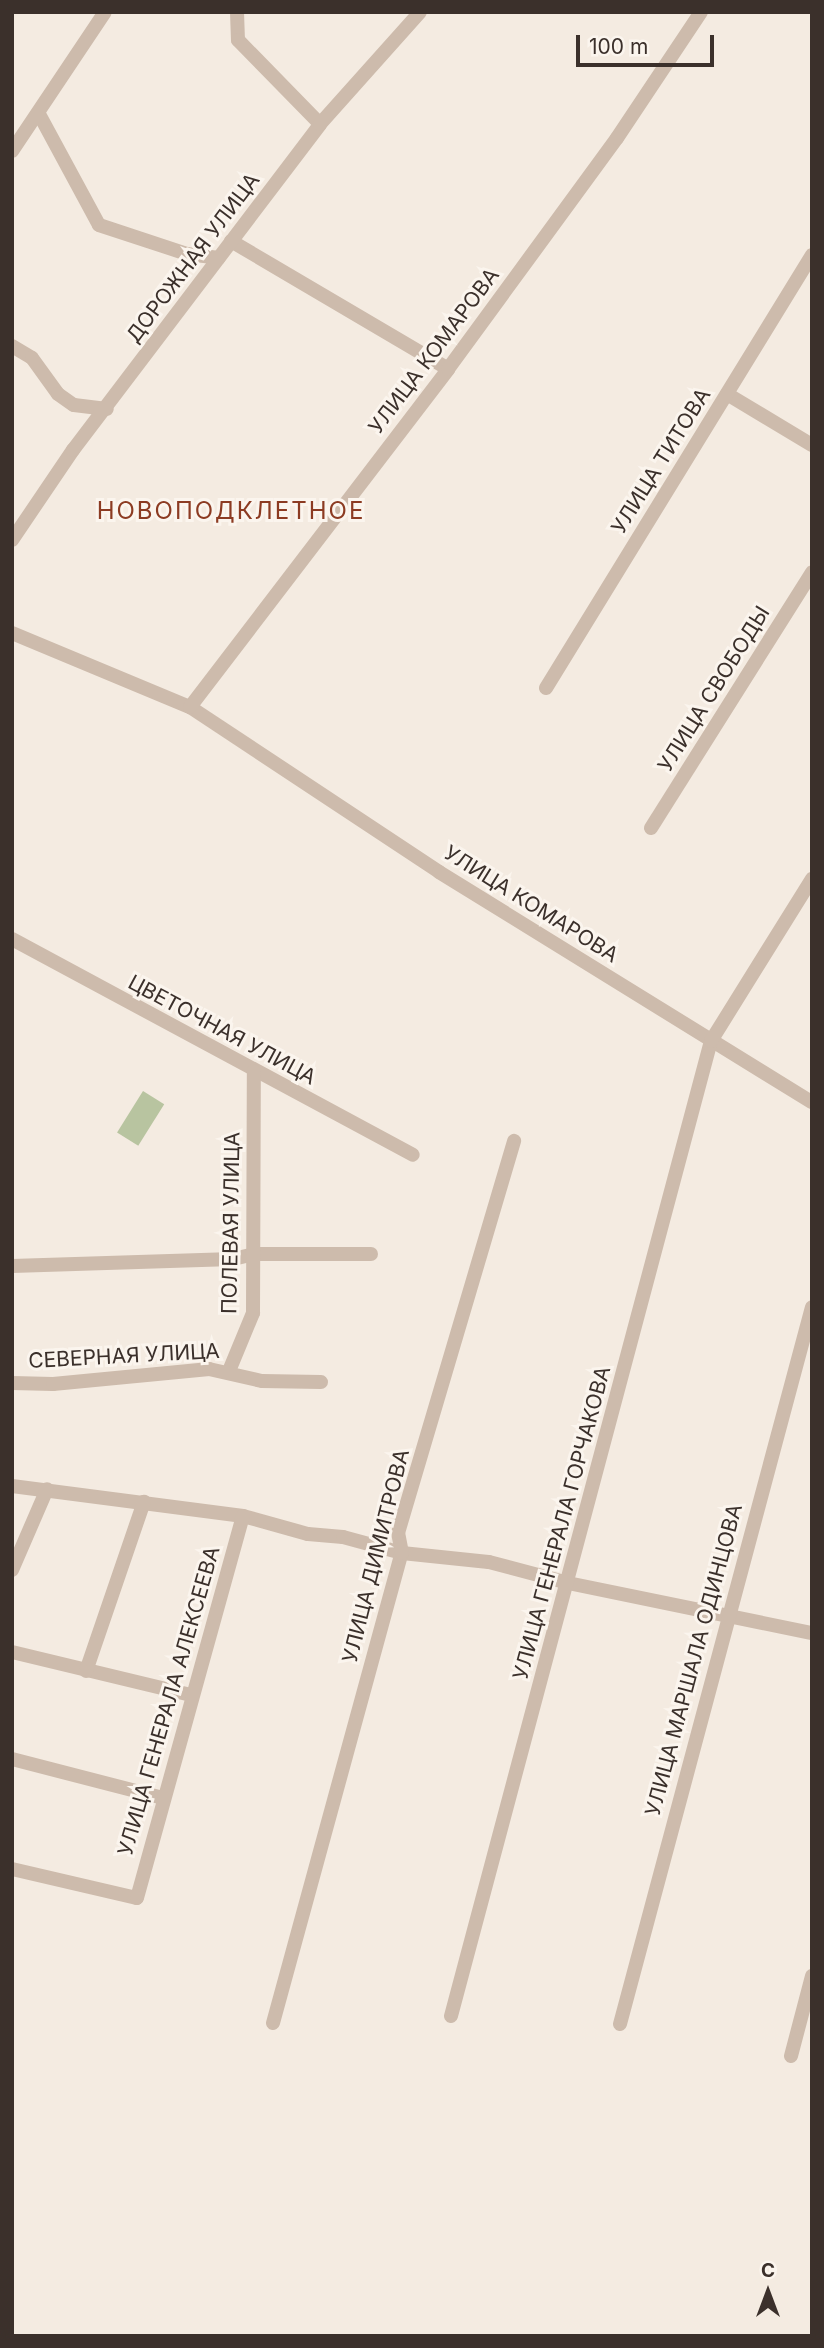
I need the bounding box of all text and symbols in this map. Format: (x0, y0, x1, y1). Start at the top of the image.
scale bar (579, 21, 717, 65)
text: 100 m (589, 34, 648, 59)
street label: ДОРОЖНАЯ УЛИЦА (121, 168, 265, 348)
street label: УЛИЦА КОМАРОВА (363, 263, 505, 439)
street label: УЛИЦА ТИТОВА (606, 384, 716, 538)
district label: НОВОПОДКЛЕТНОЕ (98, 497, 364, 525)
street label: УЛИЦА СВОБОДЫ (653, 601, 775, 777)
street label: УЛИЦА КОМАРОВА (439, 840, 623, 968)
street label: ЦВЕТОЧНАЯ УЛИЦА (124, 970, 320, 1090)
street label: ПОЛЕВАЯ УЛИЦА (217, 1132, 245, 1314)
street label: СЕВЕРНАЯ УЛИЦА (28, 1338, 220, 1374)
street label: УЛИЦА ГЕНЕРАЛА ГОРЧАКОВА (508, 1363, 616, 1683)
street label: УЛИЦА ДИМИТРОВА (337, 1447, 415, 1665)
street label: УЛИЦА МАРШАЛА ОДИНЦОВА (640, 1501, 748, 1819)
street label: УЛИЦА ГЕНЕРАЛА АЛЕКСЕЕВА (113, 1543, 225, 1859)
north arrow (733, 2257, 803, 2327)
text: С (761, 2259, 775, 2282)

